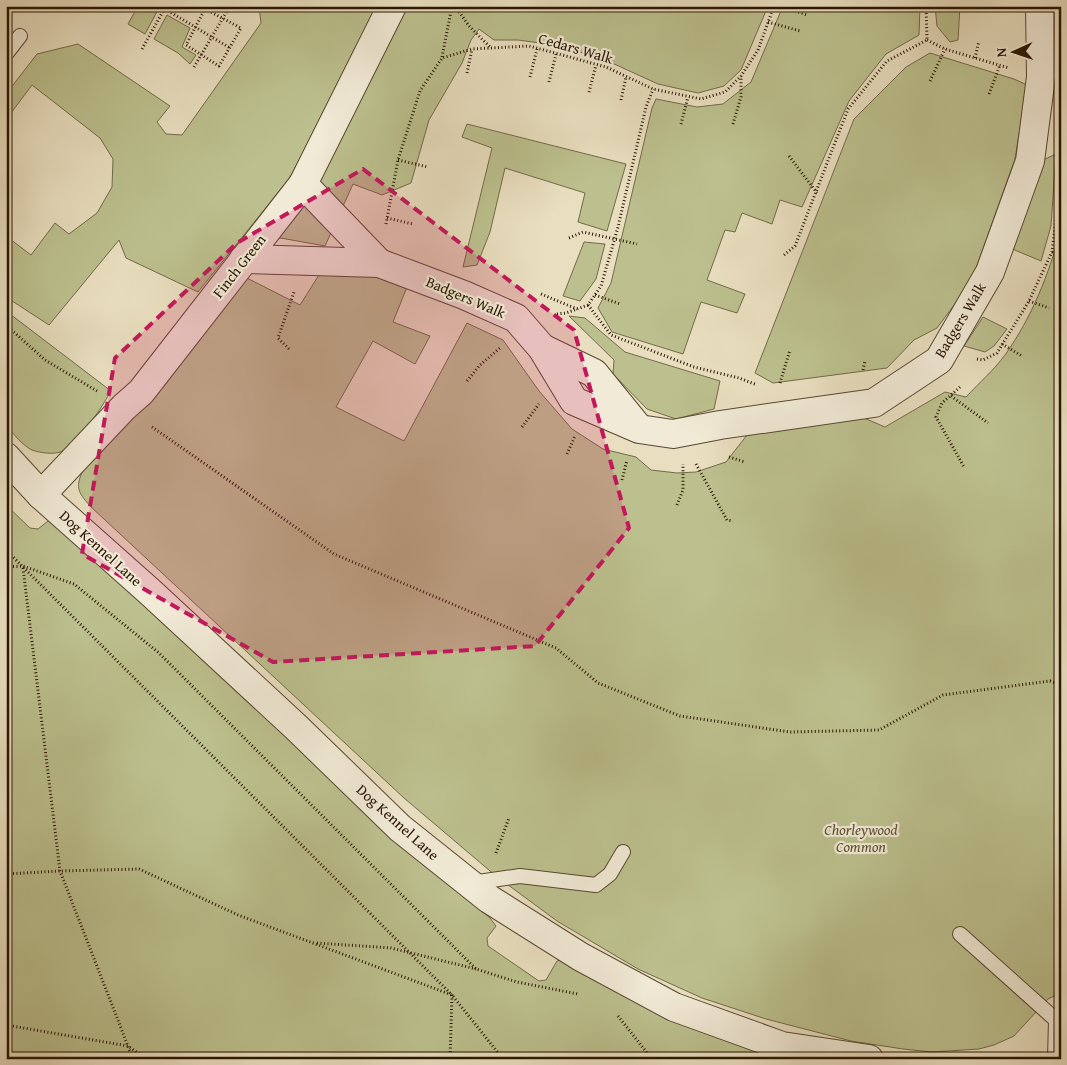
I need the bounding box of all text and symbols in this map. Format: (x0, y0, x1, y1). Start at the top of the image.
street label: Cedars Walk (536, 27, 616, 69)
north arrow (990, 28, 1040, 78)
text: N (991, 47, 1011, 58)
street label: Finch Green (208, 229, 271, 302)
street label: Badgers Walk (423, 271, 509, 323)
street label: Badgers Walk (929, 278, 991, 362)
street label: Dog Kennel Lane (55, 505, 147, 591)
street label: Dog Kennel Lane (352, 779, 444, 865)
park label: Chorleywood Common (824, 819, 898, 857)

